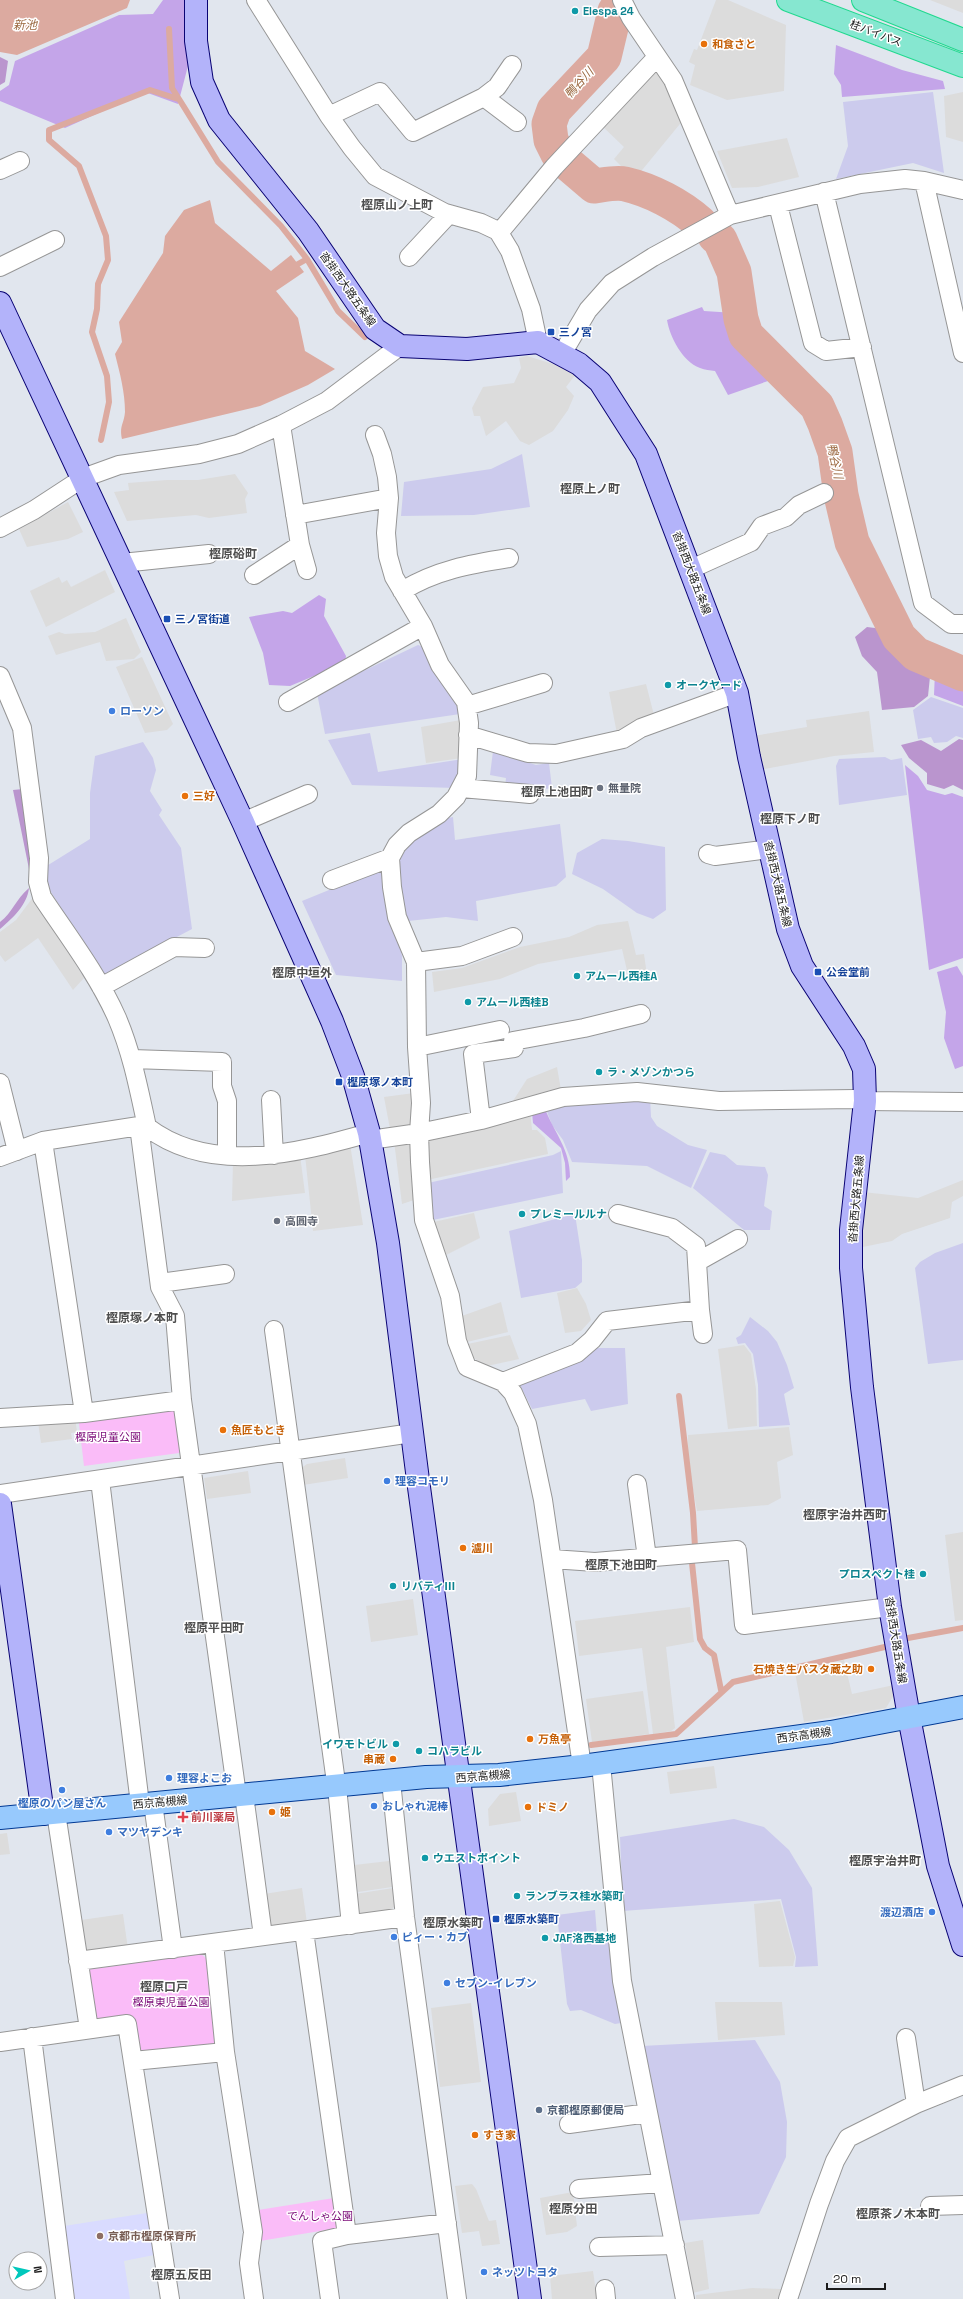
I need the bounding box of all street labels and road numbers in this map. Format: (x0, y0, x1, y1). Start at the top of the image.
street label: 桂バイパス (848, 17, 904, 49)
street label: 沓掛西大路五条線 (317, 249, 379, 329)
street label: 沓掛西大路五条線 (670, 529, 714, 617)
street label: 沓掛西大路五条線 (761, 840, 795, 928)
street label: 沓掛西大路五条線 (845, 1155, 867, 1243)
street label: 沓掛西大路五条線 (882, 1595, 910, 1685)
street label: 西京高槻線 (776, 1724, 832, 1746)
street label: 西京高槻線 (455, 1767, 511, 1785)
street label: 西京高槻線 (132, 1793, 188, 1811)

